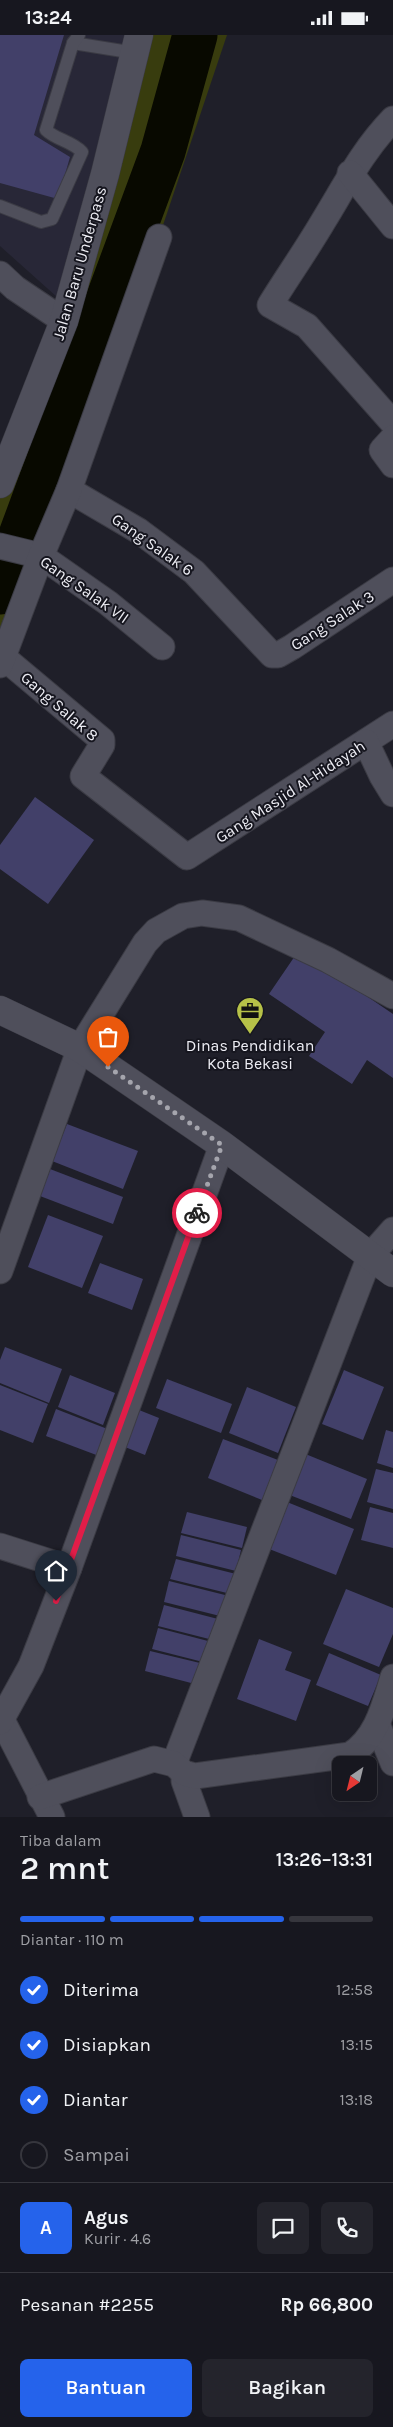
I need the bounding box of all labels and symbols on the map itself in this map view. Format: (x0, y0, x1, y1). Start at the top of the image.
street label: Jalan Baru Underpass (48, 184, 110, 342)
street label: Gang Salak 6 (108, 509, 197, 580)
street label: Gang Salak VII (37, 552, 133, 627)
street label: Gang Salak 3 (287, 586, 378, 654)
street label: Gang Salak 8 (17, 668, 102, 745)
street label: Gang Masjid Al-Hidayah (212, 736, 369, 847)
office icon: Dinas Pendidikan Kota Bekasi (235, 996, 265, 1035)
pin (87, 1016, 129, 1067)
place label: Dinas Pendidikan Kota Bekasi (186, 1036, 314, 1073)
courier (172, 1188, 222, 1238)
pin (35, 1550, 77, 1601)
north arrow (332, 1756, 378, 1801)

